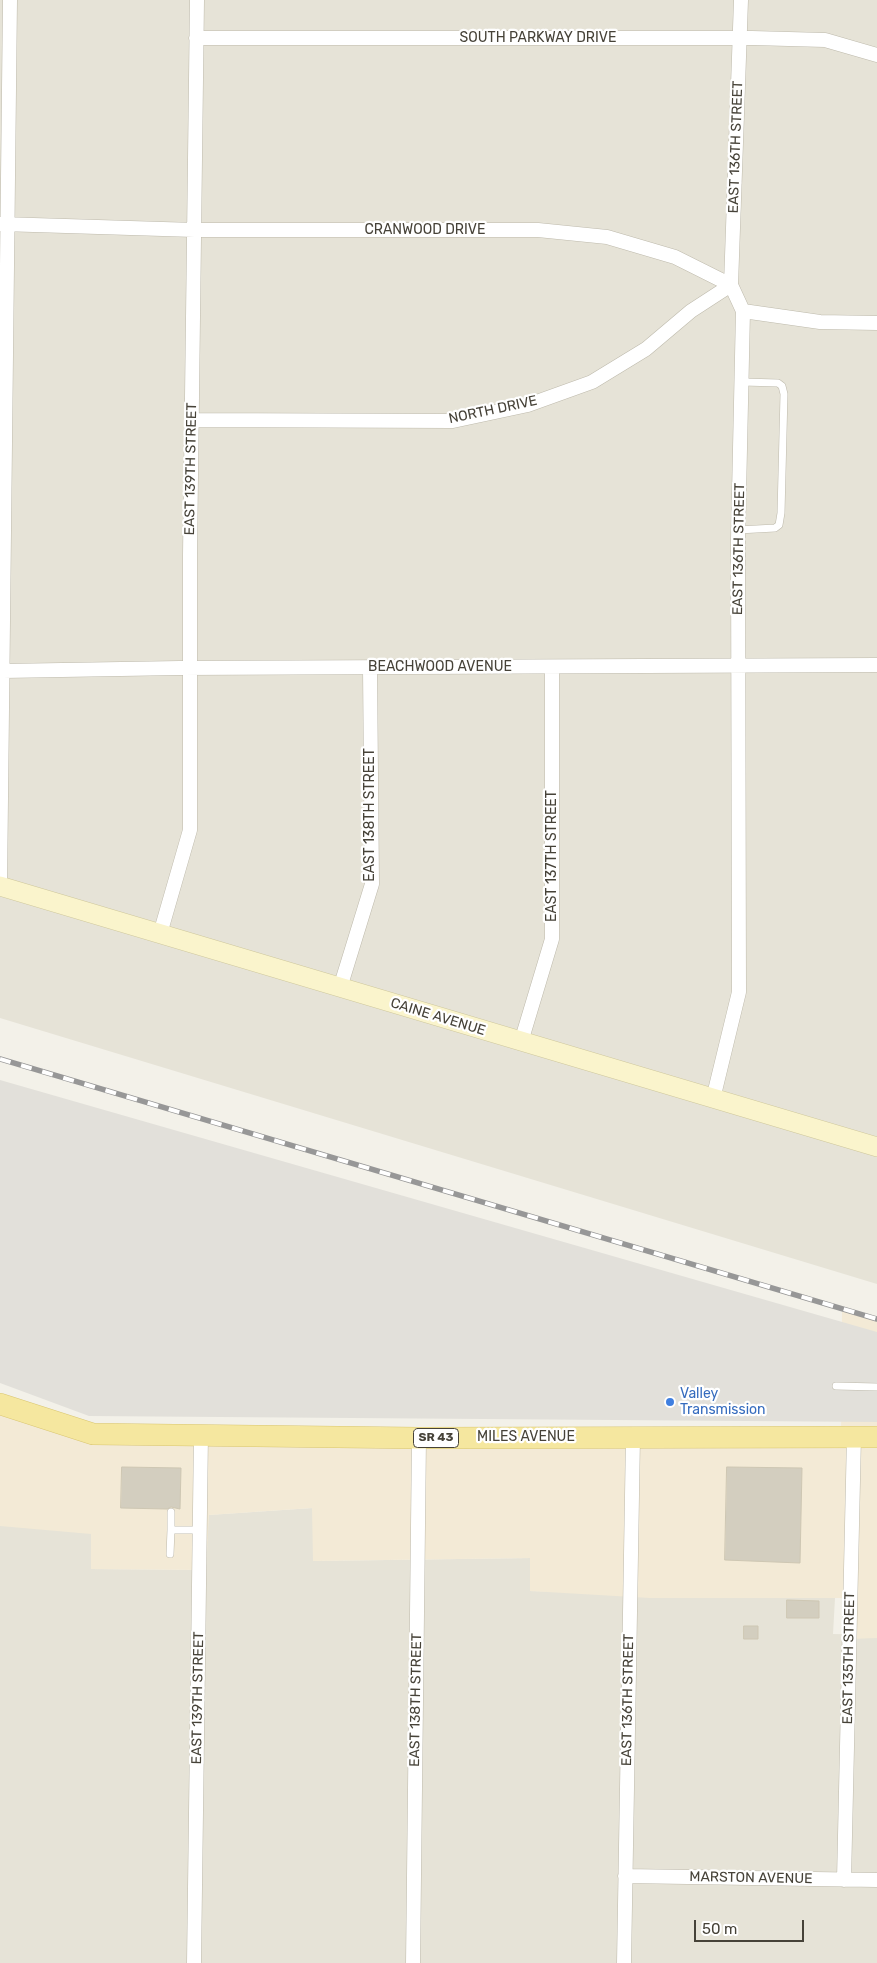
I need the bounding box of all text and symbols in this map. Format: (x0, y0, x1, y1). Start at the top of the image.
street label: SOUTH PARKWAY DRIVE (460, 30, 616, 46)
street label: EAST 136TH STREET (725, 80, 747, 214)
street label: CRANWOOD DRIVE (364, 222, 486, 238)
street label: NORTH DRIVE (447, 392, 539, 428)
street label: EAST 139TH STREET (181, 402, 201, 536)
street label: EAST 136TH STREET (729, 483, 749, 615)
street label: BEACHWOOD AVENUE (368, 659, 512, 675)
street label: EAST 138TH STREET (362, 748, 378, 882)
street label: EAST 137TH STREET (544, 790, 560, 922)
street label: CAINE AVENUE (388, 995, 488, 1039)
place label: Valley Transmission (680, 1386, 766, 1418)
marker: Valley Transmission (664, 1396, 676, 1408)
road number: SR 43 (414, 1429, 458, 1448)
street label: MILES AVENUE (477, 1429, 575, 1445)
street label: EAST 135TH STREET (839, 1591, 859, 1725)
street label: EAST 139TH STREET (188, 1631, 208, 1765)
street label: EAST 138TH STREET (406, 1633, 426, 1767)
street label: EAST 136TH STREET (618, 1634, 638, 1766)
street label: MARSTON AVENUE (689, 1869, 813, 1887)
scale bar (697, 1910, 807, 1942)
text: 50 m (702, 1920, 737, 1938)

